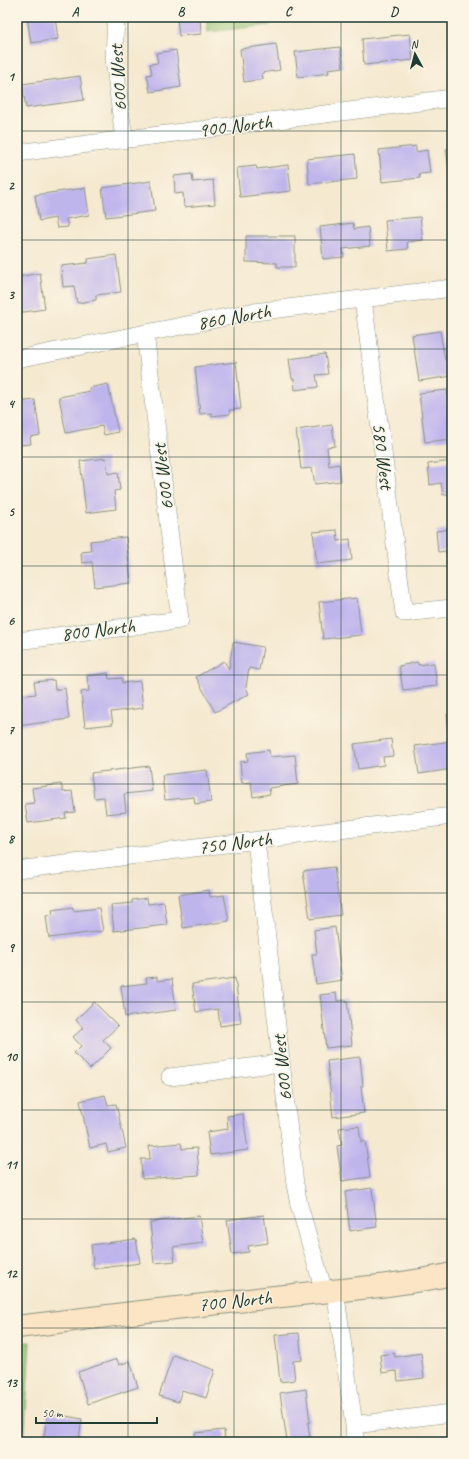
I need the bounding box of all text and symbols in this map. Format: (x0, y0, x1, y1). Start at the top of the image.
text: A (72, 4, 80, 20)
text: B (178, 4, 186, 20)
text: C (285, 4, 293, 20)
text: D (390, 4, 399, 20)
north arrow (395, 34, 435, 74)
text: N (410, 36, 420, 51)
street label: 600 West (103, 42, 133, 112)
text: 1 (8, 69, 16, 85)
street label: 900 North (197, 109, 274, 143)
text: 2 (8, 178, 15, 194)
text: 3 (8, 287, 15, 303)
street label: 860 North (195, 298, 273, 336)
text: 4 (8, 396, 16, 412)
street label: 580 West (367, 422, 400, 493)
street label: 600 West (146, 440, 179, 511)
text: 5 (8, 504, 15, 520)
text: 6 (8, 613, 15, 629)
street label: 800 North (60, 613, 137, 647)
text: 7 (8, 722, 15, 738)
street label: 750 North (197, 826, 274, 860)
text: 8 (8, 831, 16, 847)
text: 9 (8, 940, 15, 956)
street label: 600 West (266, 1031, 298, 1102)
text: 10 (5, 1049, 18, 1065)
text: 11 (5, 1157, 19, 1173)
text: 12 (5, 1266, 18, 1282)
street label: 700 North (197, 1285, 274, 1317)
text: 13 (5, 1375, 18, 1391)
scale bar (36, 1399, 157, 1425)
text: 50 m (42, 1405, 64, 1421)

